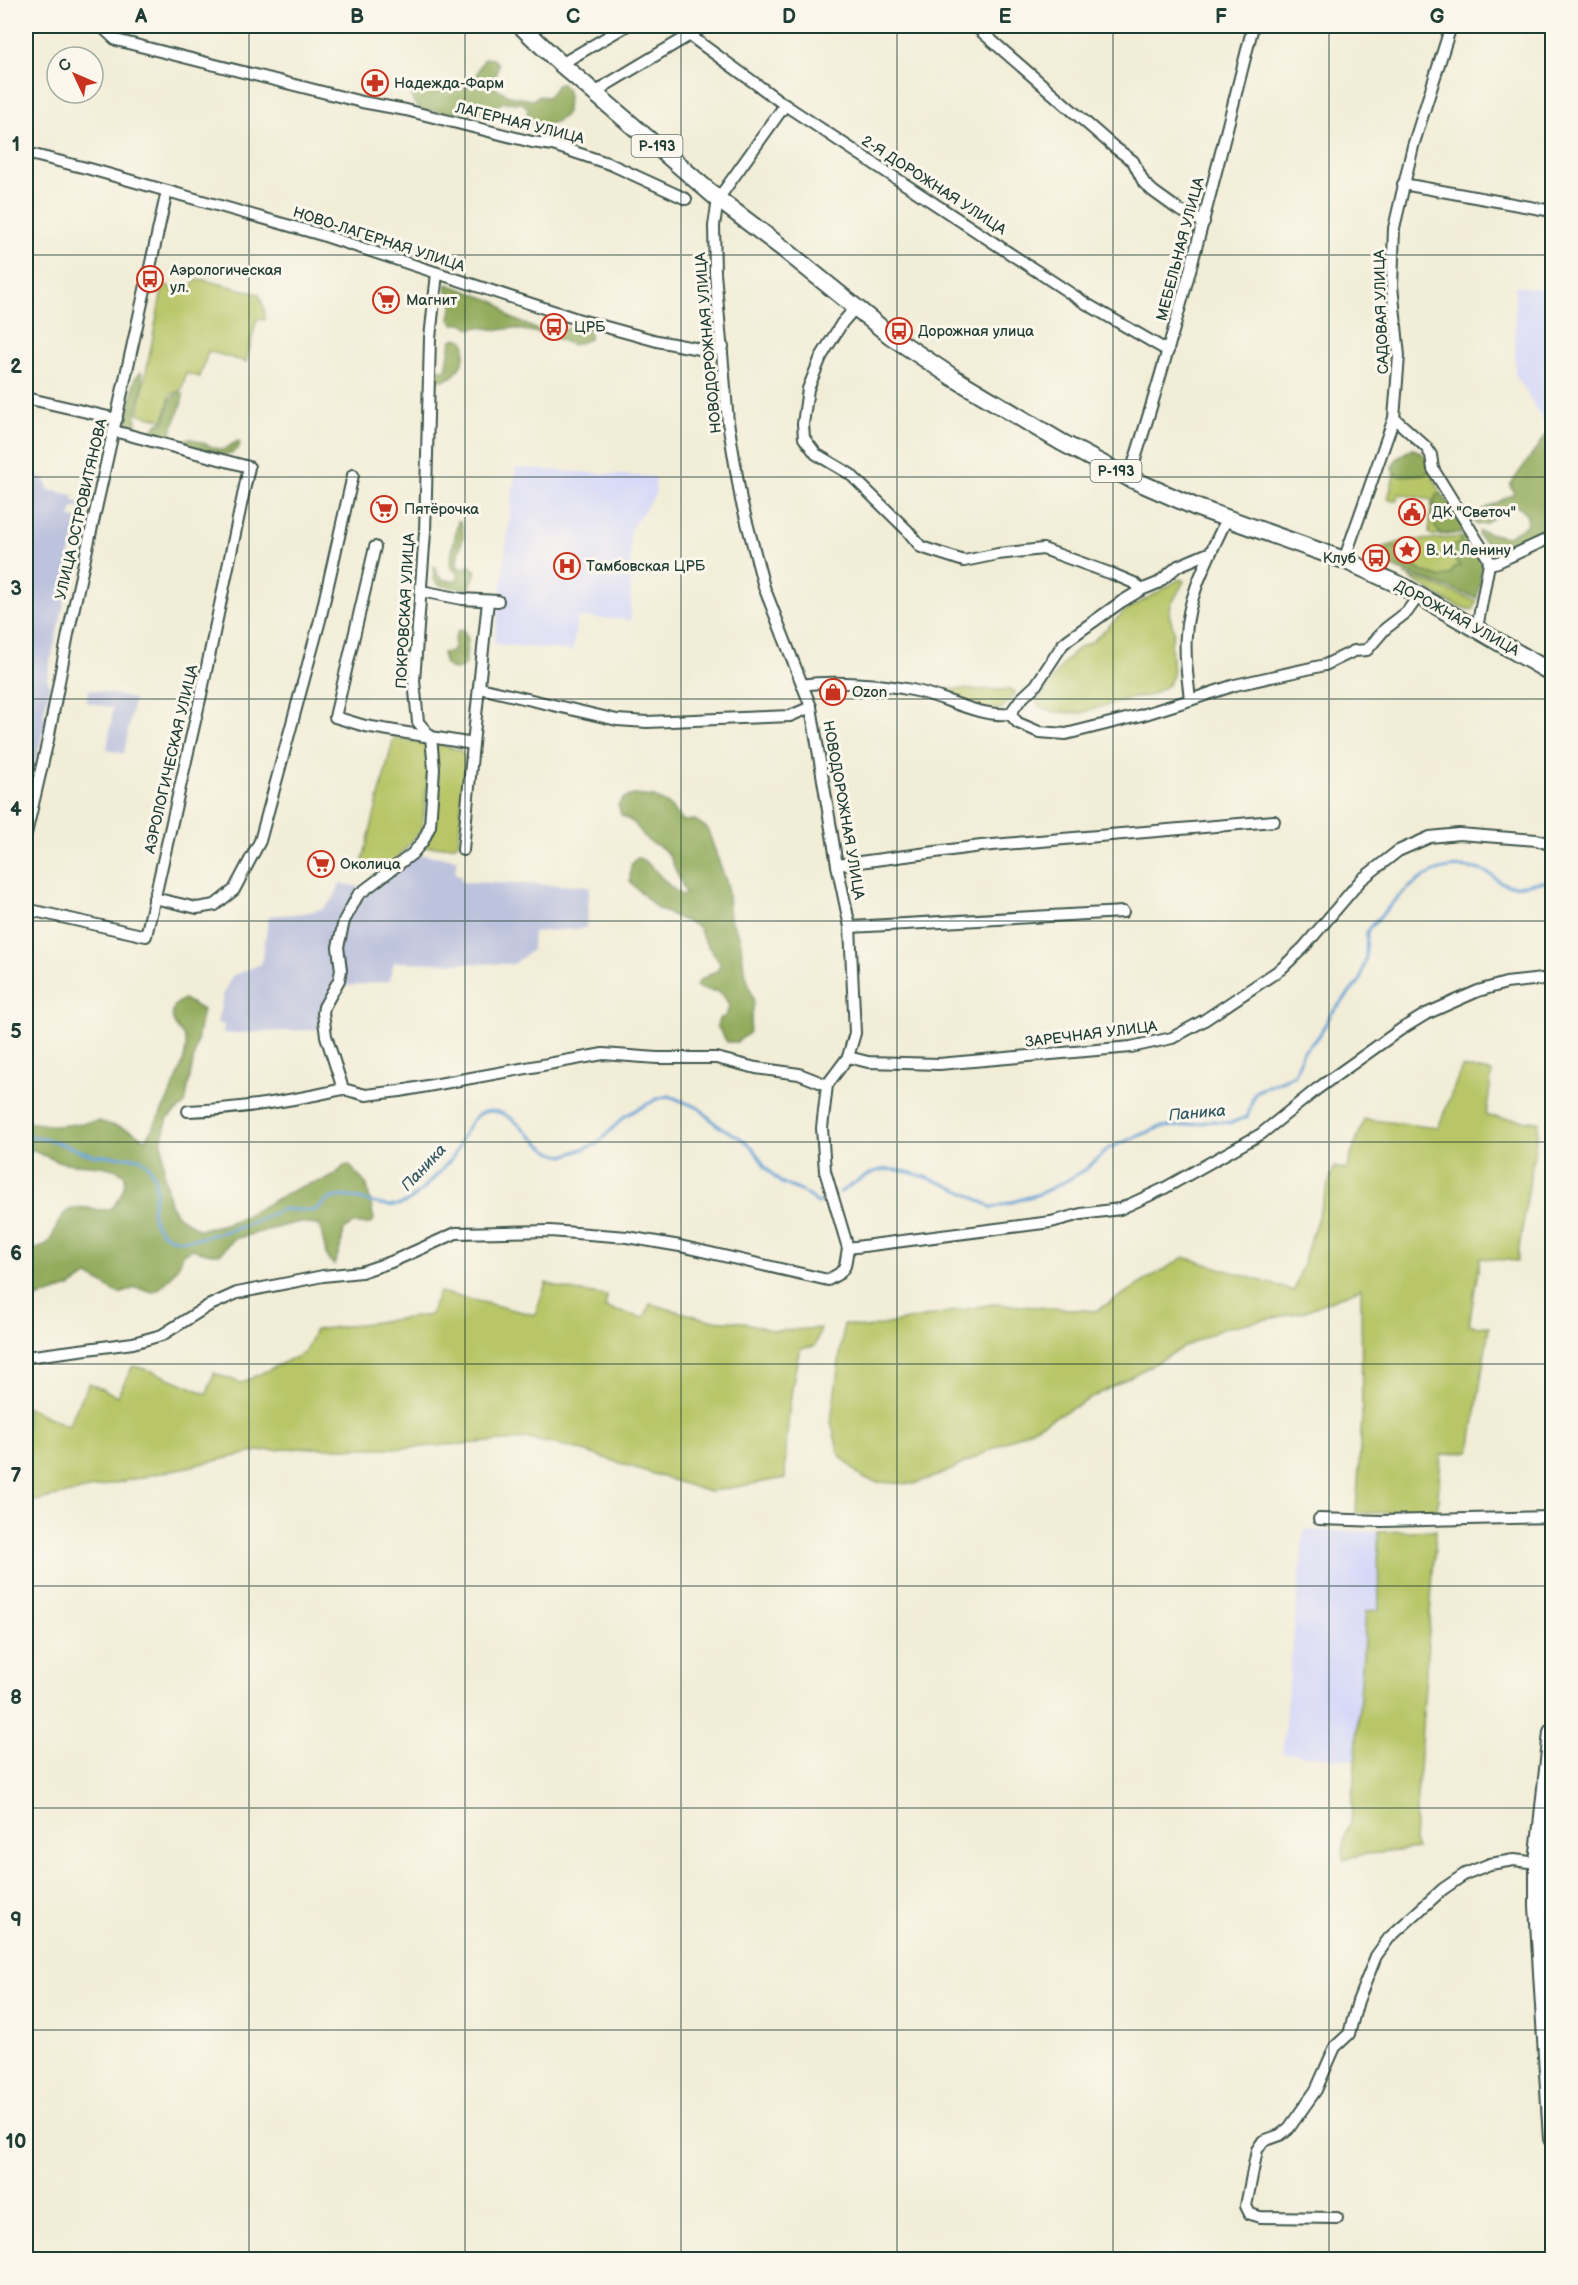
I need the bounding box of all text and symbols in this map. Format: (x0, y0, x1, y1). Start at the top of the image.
text: A (134, 5, 148, 29)
text: B (350, 5, 364, 29)
text: C (566, 5, 580, 29)
text: D (782, 5, 796, 29)
text: E (999, 5, 1012, 29)
text: F (1215, 5, 1227, 29)
text: G (1430, 5, 1445, 29)
north arrow (45, 45, 105, 105)
text: С (55, 55, 76, 76)
pharmacy icon: Надежда-Фарм (360, 68, 390, 98)
place label: Надежда-Фарм (394, 74, 504, 93)
street label: ЛАГЕРНАЯ УЛИЦА (453, 98, 587, 149)
street label: 2-Я ДОРОЖНАЯ УЛИЦА (858, 132, 1010, 240)
text: 1 (12, 133, 20, 157)
road number: Р-193 (632, 135, 682, 157)
street label: МЕБЕЛЬНАЯ УЛИЦА (1152, 174, 1209, 323)
street label: НОВО-ЛАГЕРНАЯ УЛИЦА (290, 203, 468, 277)
street label: САДОВАЯ УЛИЦА (1370, 248, 1393, 375)
street label: НОВОДОРОЖНАЯ УЛИЦА (691, 251, 726, 434)
place label: Аэрологическая ул. (169, 261, 282, 297)
bus stop icon: Аэрологическая ул. (135, 264, 165, 294)
supermarket icon: Магнит (371, 285, 401, 315)
place label: Магнит (406, 291, 457, 310)
bus stop icon: ЦРБ (539, 312, 569, 342)
bus stop icon: Дорожная улица (884, 316, 914, 346)
place label: ЦРБ (574, 318, 606, 337)
place label: Дорожная улица (918, 322, 1034, 341)
text: 2 (10, 355, 22, 379)
street label: УЛИЦА ОСТРОВИТЯНОВА (51, 416, 112, 602)
road number: Р-193 (1090, 460, 1142, 482)
supermarket icon: Пятёрочка (369, 494, 399, 524)
public building icon: ДК "Светоч" (1397, 497, 1427, 527)
place label: Пятёрочка (404, 500, 479, 519)
place label: ДК "Светоч" (1432, 503, 1516, 522)
street label: ПОКРОВСКАЯ УЛИЦА (392, 532, 419, 689)
place icon: В. И. Ленину (1392, 535, 1422, 565)
place label: В. И. Ленину (1426, 541, 1511, 560)
bus stop icon: Клуб (1361, 543, 1391, 573)
place label: Клуб (1323, 549, 1356, 568)
hospital icon: Тамбовская ЦРБ (552, 551, 582, 581)
place label: Тамбовская ЦРБ (586, 557, 706, 576)
street label: ДОРОЖНАЯ УЛИЦА (1391, 576, 1523, 661)
text: 3 (10, 577, 22, 601)
street label: АЭРОЛОГИЧЕСКАЯ УЛИЦА (140, 662, 203, 856)
shop icon: Ozon (818, 677, 848, 707)
place label: Ozon (852, 683, 887, 702)
street label: НОВОДОРОЖНАЯ УЛИЦА (818, 719, 869, 902)
text: 4 (10, 798, 22, 822)
supermarket icon: Околица (306, 849, 336, 879)
place label: Околица (340, 855, 401, 874)
street label: ЗАРЕЧНАЯ УЛИЦА (1024, 1017, 1159, 1052)
text: 5 (10, 1020, 22, 1044)
water label: Паника (1168, 1102, 1227, 1125)
water label: Паника (398, 1141, 451, 1196)
text: 6 (10, 1242, 22, 1266)
text: 7 (10, 1464, 22, 1488)
text: 8 (10, 1686, 22, 1710)
text: 9 (10, 1908, 22, 1932)
text: 10 (6, 2130, 26, 2154)

